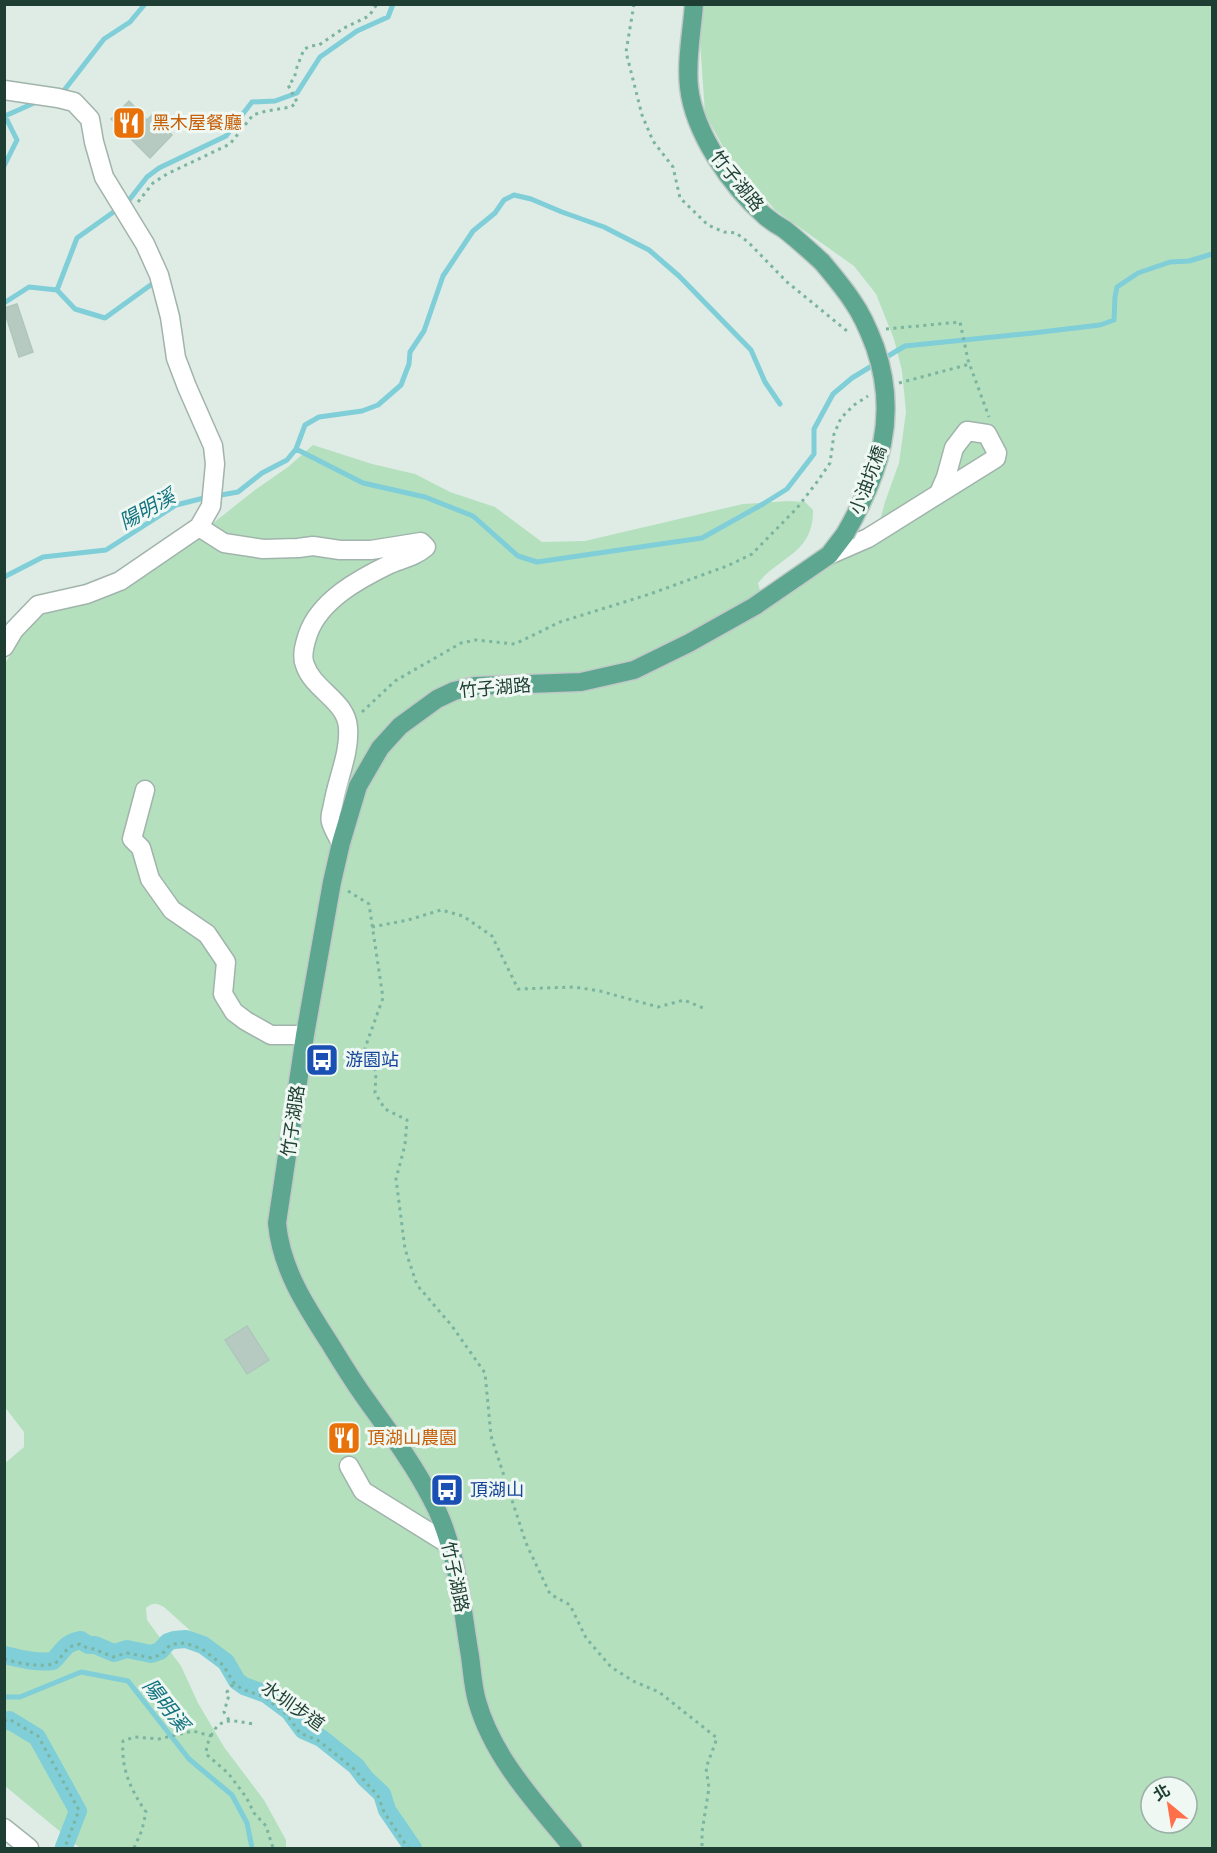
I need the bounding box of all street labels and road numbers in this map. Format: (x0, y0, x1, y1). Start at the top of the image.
street label: 竹子湖路 (704, 144, 771, 217)
street label: 小油坑橋 (842, 441, 893, 518)
street label: 竹子湖路 (458, 671, 532, 704)
street label: 竹子湖路 (274, 1083, 311, 1158)
street label: 竹子湖路 (435, 1539, 476, 1615)
street label: 水圳步道 (256, 1674, 331, 1737)

